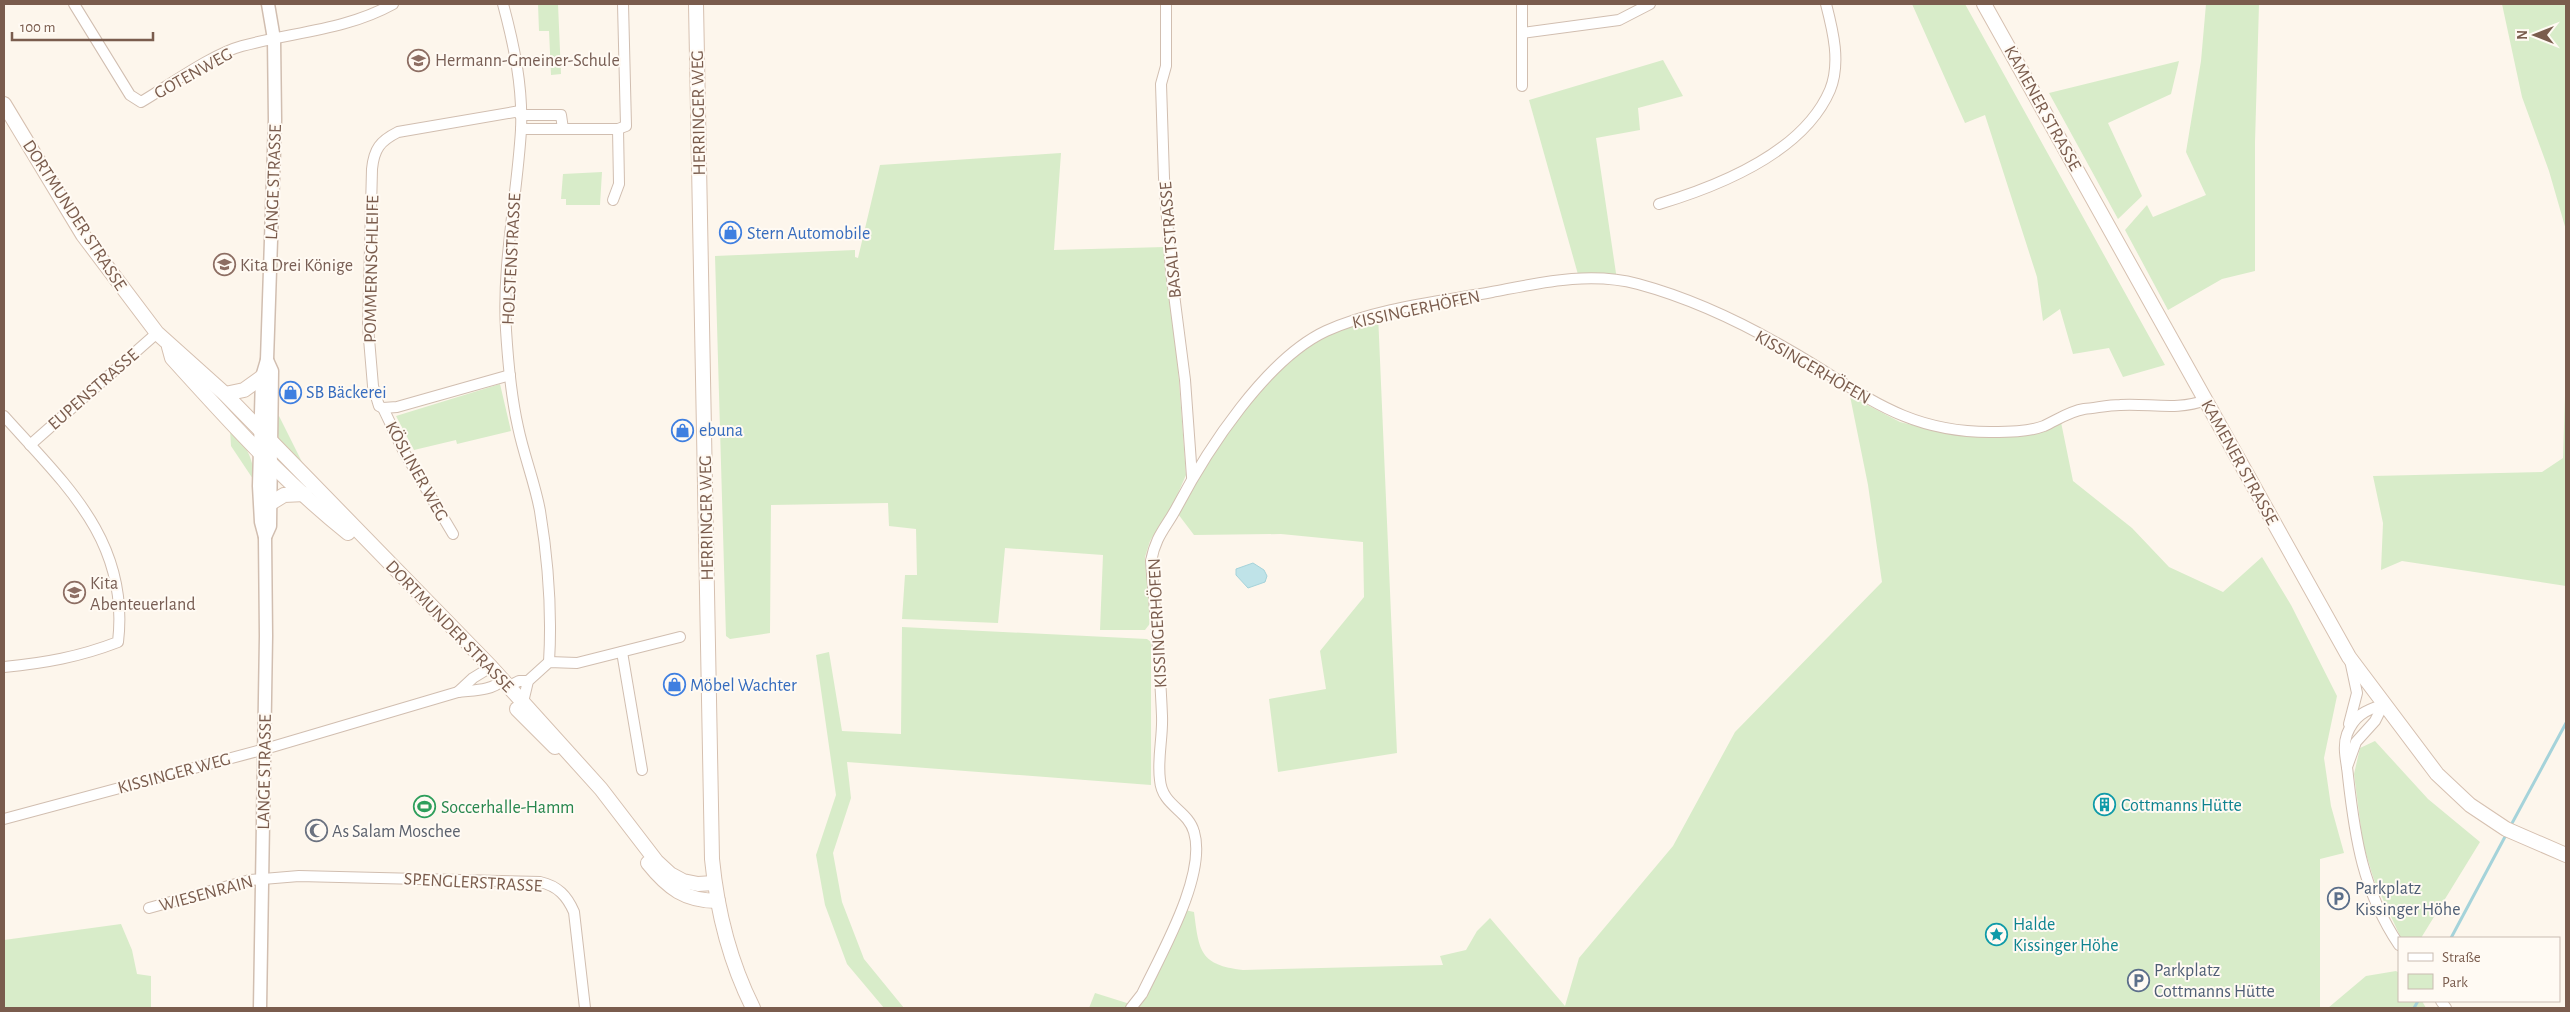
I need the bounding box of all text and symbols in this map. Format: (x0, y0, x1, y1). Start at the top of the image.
scale bar (12, 10, 154, 42)
north arrow (2510, 10, 2560, 60)
text: 100 m (20, 20, 55, 35)
text: N (2516, 30, 2530, 40)
street label: KAMENER STRASSE (2000, 43, 2084, 174)
street label: GOTENWEG (151, 45, 236, 103)
school or university icon: Hermann-Gmeiner-Schule (407, 48, 431, 72)
street label: HERRINGER WEG (689, 50, 709, 176)
place label: Hermann-Gmeiner-Schule (435, 52, 620, 70)
street label: LANGE STRASSE (263, 124, 285, 240)
street label: DORTMUNDER STRASSE (19, 137, 130, 294)
street label: BASALTSTRASSE (1157, 180, 1185, 299)
street label: HOLSTENSTRASSE (500, 192, 524, 325)
street label: POMMERNSCHLEIFE (362, 195, 382, 343)
shop icon: Stern Automobile (719, 221, 743, 245)
place label: Stern Automobile (747, 225, 870, 243)
school or university icon: Kita Drei Könige (212, 253, 236, 277)
place label: Kita Drei Könige (240, 257, 353, 275)
street label: KISSINGERHÖFEN (1350, 286, 1482, 332)
street label: KISSINGERHÖFEN (1752, 326, 1874, 408)
street label: EUPENSTRASSE (45, 346, 143, 434)
shop icon: SB Bäckerei (278, 380, 302, 404)
place label: SB Bäckerei (306, 384, 387, 402)
street label: KAMENER STRASSE (2197, 397, 2281, 528)
street label: KÖSLINER WEG (381, 418, 453, 524)
shop icon: ebuna (671, 418, 695, 442)
place label: ebuna (699, 422, 743, 440)
street label: HERRINGER WEG (697, 455, 717, 581)
street label: DORTMUNDER STRASSE (382, 557, 517, 696)
street label: KISSINGERHÖFEN (1144, 557, 1170, 689)
place label: Kita Abenteuerland (90, 575, 196, 614)
school or university icon: Kita Abenteuerland (62, 581, 86, 605)
shop icon: Möbel Wachter (662, 673, 686, 697)
place label: Möbel Wachter (690, 677, 797, 695)
street label: LANGE STRASSE (255, 714, 275, 830)
street label: KISSINGER WEG (116, 750, 233, 798)
building icon: Cottmanns Hütte (2093, 793, 2117, 817)
sports icon: Soccerhalle-Hamm (413, 795, 437, 819)
place label: Cottmanns Hütte (2121, 797, 2242, 815)
place label: Soccerhalle-Hamm (441, 799, 575, 817)
mosque icon: As Salam Moschee (304, 819, 328, 843)
place label: As Salam Moschee (332, 823, 461, 841)
street label: SPENGLERSTRASSE (403, 870, 543, 896)
street label: WIESENRAIN (157, 873, 255, 915)
place label: Parkplatz Kissinger Höhe (2355, 880, 2460, 919)
parking icon: Parkplatz Kissinger Höhe (2327, 886, 2351, 910)
place label: Halde Kissinger Höhe (2013, 916, 2118, 955)
place icon: Halde Kissinger Höhe (1985, 922, 2009, 946)
legend (2398, 937, 2560, 1002)
text: Straße (2442, 950, 2481, 965)
place label: Parkplatz Cottmanns Hütte (2154, 962, 2275, 1001)
parking icon: Parkplatz Cottmanns Hütte (2126, 968, 2150, 992)
text: Park (2442, 975, 2468, 990)

